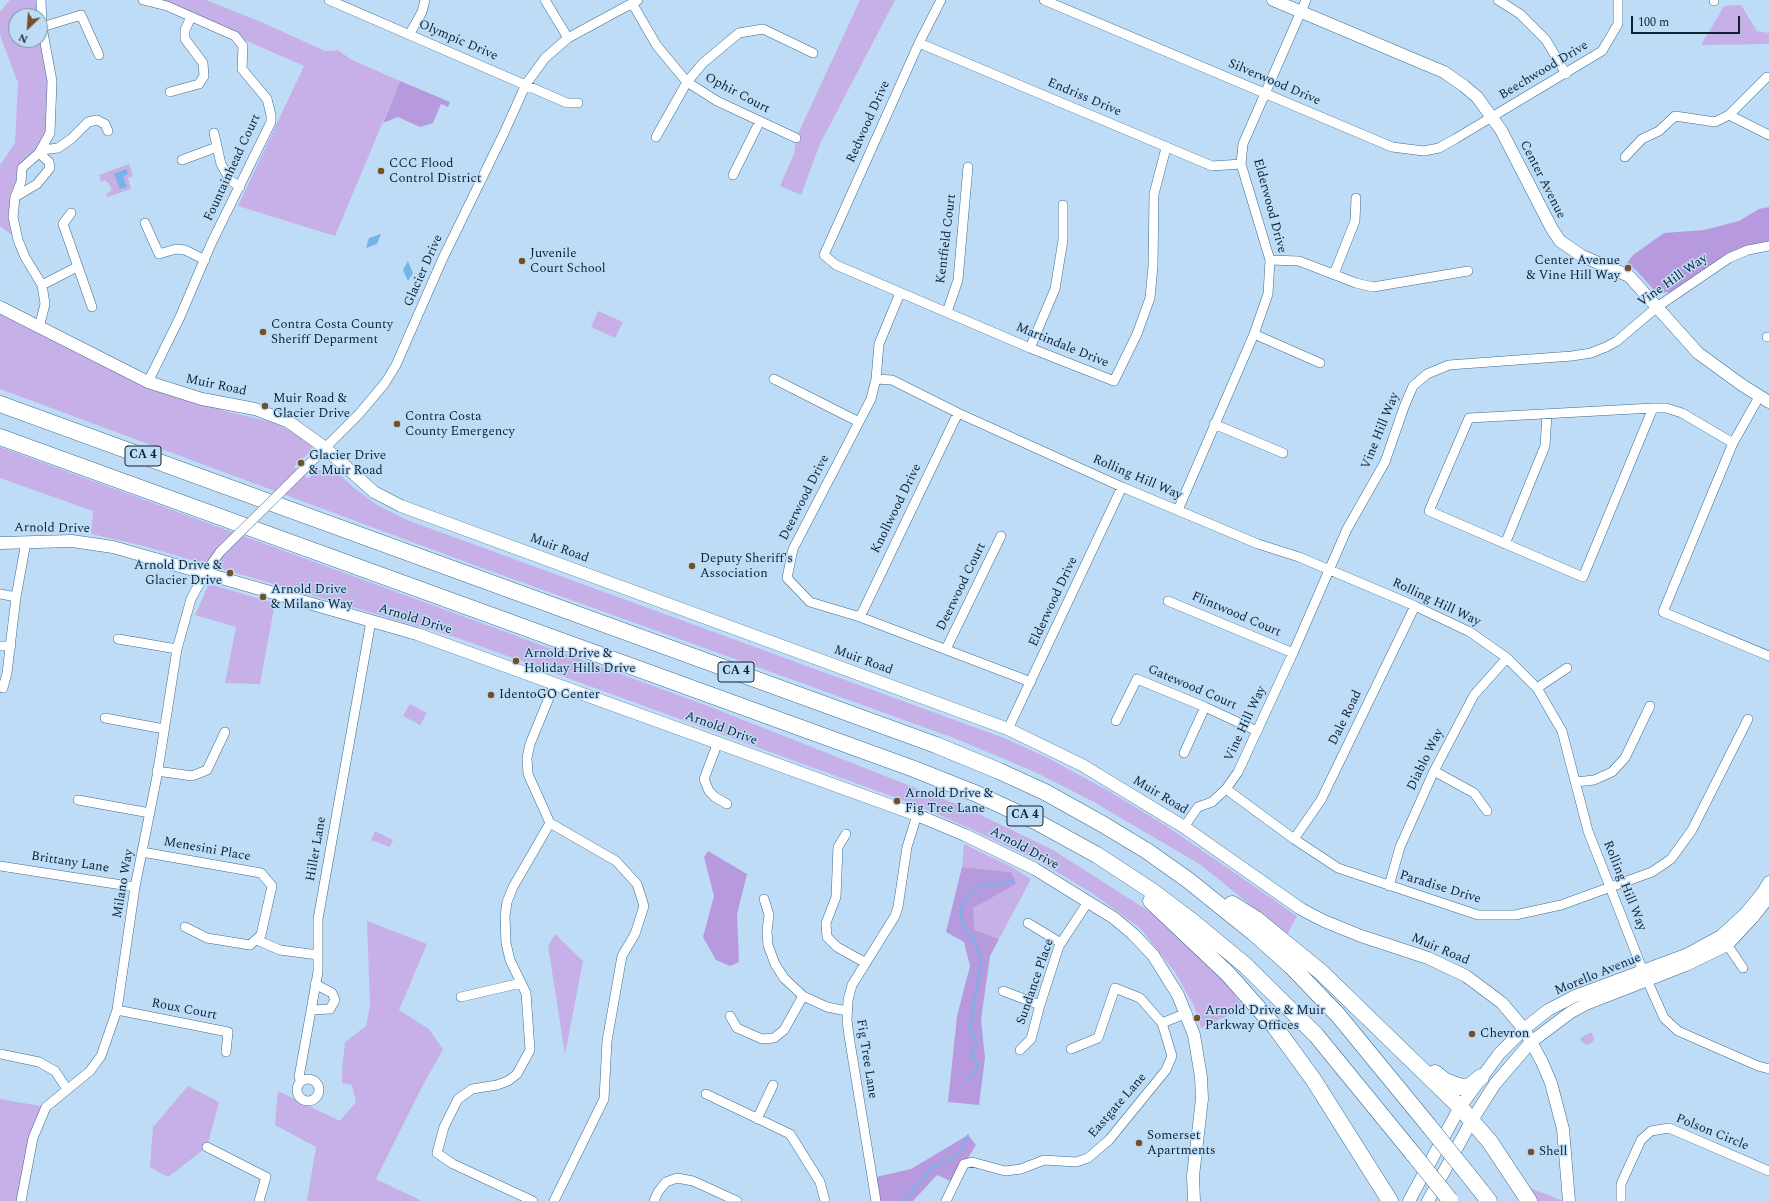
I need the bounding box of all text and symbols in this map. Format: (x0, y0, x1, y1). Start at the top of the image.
north arrow (8, 8, 48, 48)
scale bar (1633, 8, 1742, 34)
text: 100 m (1638, 13, 1669, 32)
street label: Olympic Drive (416, 17, 500, 65)
text: N (15, 29, 31, 48)
street label: Beechwood Drive (1497, 38, 1591, 104)
street label: Silverwood Drive (1225, 57, 1323, 109)
street label: Ophir Court (702, 70, 772, 118)
street label: Endriss Drive (1045, 75, 1123, 121)
street label: Redwood Drive (844, 78, 894, 166)
street label: Fountainhead Court (201, 112, 265, 224)
street label: Center Avenue (1516, 138, 1568, 222)
place label: CCC Flood Control District (389, 156, 481, 187)
street label: Elderwood Drive (1249, 157, 1289, 255)
marker: CCC Flood Control District (376, 166, 386, 176)
street label: Kentfield Court (934, 193, 960, 285)
street label: Glacier Drive (401, 233, 447, 309)
place label: Juvenile Court School (530, 246, 606, 277)
street label: Vine Hill Way (1635, 251, 1711, 311)
place label: Center Avenue & Vine Hill Way (1526, 253, 1620, 284)
marker: Juvenile Court School (517, 256, 527, 266)
marker: Center Avenue & Vine Hill Way (1623, 263, 1633, 273)
place label: Contra Costa County Sheriff Deparment (271, 317, 393, 348)
street label: Martindale Drive (1013, 320, 1111, 372)
marker: Contra Costa County Sheriff Deparment (258, 327, 268, 337)
street label: Muir Road (184, 372, 248, 400)
street label: Vine Hill Way (1359, 390, 1403, 472)
place label: Muir Road & Glacier Drive (273, 391, 350, 422)
marker: Muir Road & Glacier Drive (260, 401, 270, 411)
place label: Contra Costa County Emergency (405, 409, 515, 440)
marker: Contra Costa County Emergency (392, 419, 402, 429)
road number: CA 4 (125, 446, 161, 466)
place label: Glacier Drive & Muir Road (309, 448, 386, 479)
street label: Rolling Hill Way (1090, 452, 1184, 504)
street label: Deerwood Drive (777, 453, 833, 543)
marker: Glacier Drive & Muir Road (296, 458, 306, 468)
street label: Knollwood Drive (869, 462, 925, 556)
street label: Arnold Drive (14, 521, 90, 537)
street label: Muir Road (527, 531, 591, 567)
street label: Deerwood Court (934, 541, 990, 633)
place label: Deputy Sheriff's Association (700, 551, 793, 582)
street label: Elderwood Drive (1026, 555, 1082, 649)
place label: Arnold Drive & Glacier Drive (134, 558, 222, 589)
marker: Deputy Sheriff's Association (687, 561, 697, 571)
marker: Arnold Drive & Glacier Drive (225, 568, 235, 578)
street label: Rolling Hill Way (1389, 576, 1483, 630)
place label: Arnold Drive & Milano Way (271, 582, 353, 613)
street label: Flintwood Court (1189, 589, 1283, 641)
marker: Arnold Drive & Milano Way (258, 592, 268, 602)
street label: Arnold Drive (377, 601, 453, 639)
street label: Muir Road (831, 643, 895, 679)
place label: Arnold Drive & Holiday Hills Drive (524, 646, 635, 677)
marker: Arnold Drive & Holiday Hills Drive (511, 656, 521, 666)
road number: CA 4 (718, 662, 754, 682)
street label: Gatewood Court (1145, 662, 1239, 714)
street label: Vine Hill Way (1222, 684, 1270, 764)
place label: IdentoGO Center (499, 687, 600, 703)
street label: Dale Road (1326, 688, 1366, 748)
marker: IdentoGO Center (486, 690, 496, 700)
street label: Arnold Drive (683, 709, 759, 749)
street label: Diablo Way (1404, 727, 1448, 793)
street label: Muir Road (1130, 773, 1190, 819)
place label: Arnold Drive & Fig Tree Lane (905, 786, 993, 817)
marker: Arnold Drive & Fig Tree Lane (892, 796, 902, 806)
road number: CA 4 (1007, 806, 1043, 826)
street label: Hiller Lane (304, 815, 330, 883)
street label: Arnold Drive (987, 824, 1061, 874)
street label: Menesini Place (162, 835, 252, 865)
street label: Rolling Hill Way (1599, 839, 1649, 933)
street label: Milano Way (110, 848, 138, 920)
street label: Brittany Lane (30, 849, 110, 877)
street label: Paradise Drive (1397, 868, 1483, 908)
street label: Muir Road (1409, 931, 1471, 969)
street label: Sundance Place (1014, 937, 1058, 1027)
street label: Morello Avenue (1553, 951, 1643, 999)
street label: Roux Court (150, 996, 218, 1024)
place label: Arnold Drive & Muir Parkway Offices (1205, 1003, 1325, 1034)
marker: Arnold Drive & Muir Parkway Offices (1192, 1013, 1202, 1023)
street label: Fig Tree Lane (852, 1018, 880, 1100)
place label: Chevron (1480, 1026, 1529, 1042)
marker: Chevron (1467, 1029, 1477, 1039)
street label: Eastgate Lane (1086, 1070, 1150, 1142)
street label: Polson Circle (1673, 1111, 1751, 1155)
place label: Somerset Apartments (1147, 1128, 1216, 1159)
marker: Somerset Apartments (1134, 1138, 1144, 1148)
place label: Shell (1539, 1144, 1567, 1160)
marker: Shell (1526, 1147, 1536, 1157)

